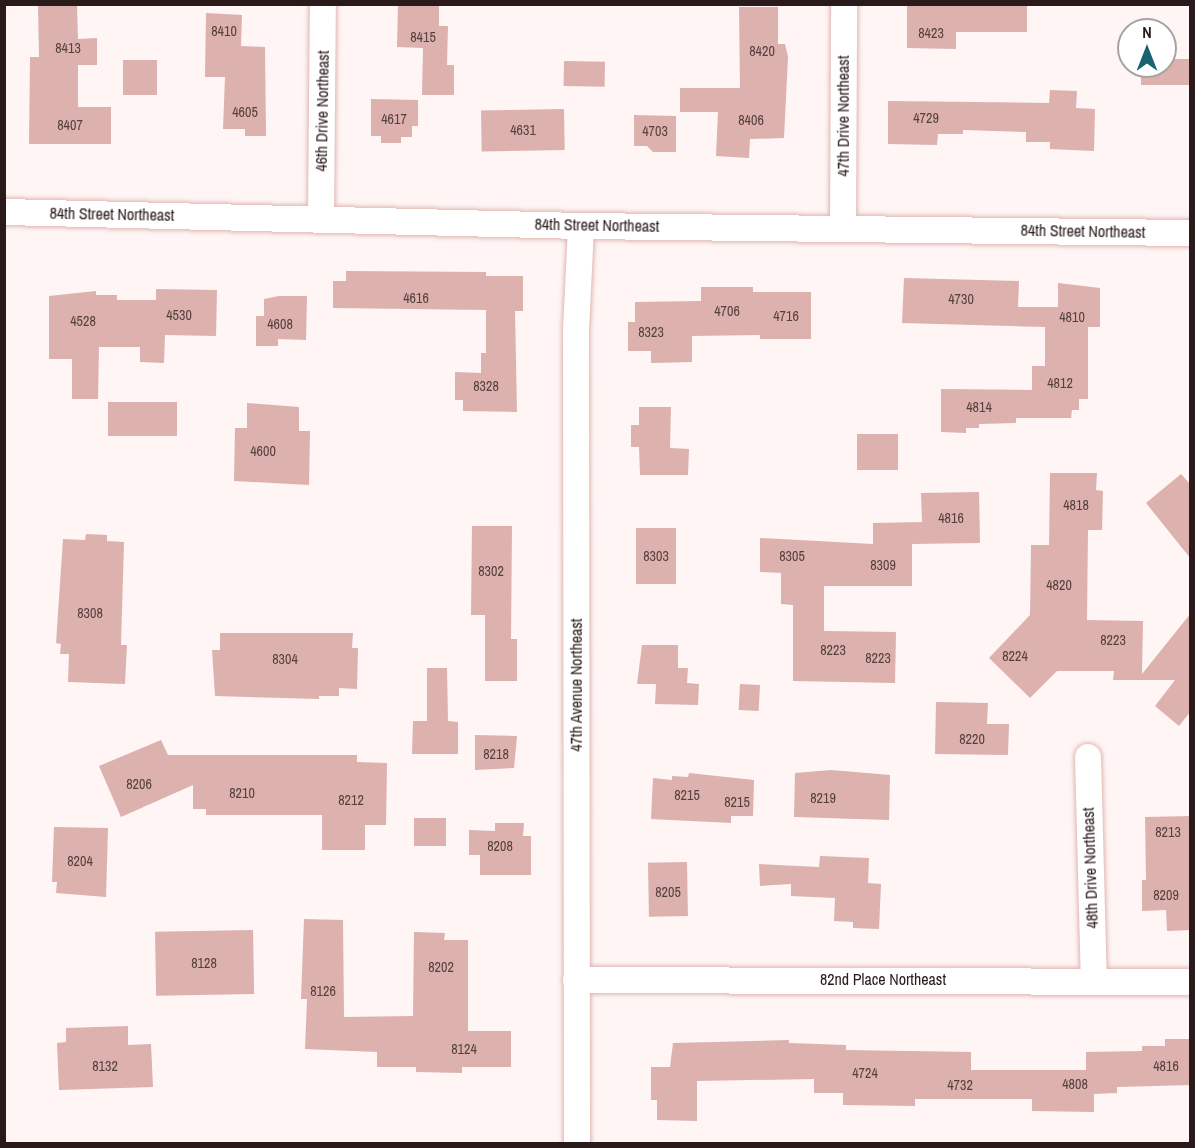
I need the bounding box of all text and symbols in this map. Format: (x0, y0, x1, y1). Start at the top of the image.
north arrow (1117, 18, 1177, 78)
text: N (1142, 21, 1152, 43)
house number: 8410 (211, 23, 237, 39)
house number: 8423 (918, 25, 944, 41)
house number: 8415 (410, 29, 436, 45)
house number: 8413 (55, 40, 81, 56)
house number: 8420 (749, 43, 775, 59)
street label: 46th Drive Northeast (311, 50, 333, 172)
street label: 47th Drive Northeast (833, 55, 853, 177)
house number: 4605 (232, 104, 258, 120)
house number: 4729 (913, 110, 939, 126)
house number: 4617 (381, 111, 407, 127)
house number: 8406 (738, 112, 764, 128)
house number: 8407 (57, 117, 83, 133)
house number: 4631 (510, 122, 536, 138)
house number: 4703 (642, 123, 668, 139)
street label: 84th Street Northeast (49, 203, 175, 225)
street label: 84th Street Northeast (534, 214, 660, 236)
street label: 84th Street Northeast (1020, 220, 1146, 242)
house number: 4616 (403, 290, 429, 306)
house number: 4730 (948, 291, 974, 307)
house number: 4706 (714, 303, 740, 319)
house number: 4530 (166, 307, 192, 323)
house number: 4716 (773, 308, 799, 324)
house number: 4810 (1059, 309, 1085, 325)
house number: 4528 (70, 313, 96, 329)
house number: 4608 (267, 316, 293, 332)
house number: 8323 (638, 324, 664, 340)
house number: 4812 (1047, 375, 1073, 391)
house number: 8328 (473, 378, 499, 394)
house number: 4814 (966, 399, 992, 415)
house number: 4600 (250, 443, 276, 459)
house number: 4818 (1063, 497, 1089, 513)
house number: 4816 (938, 510, 964, 526)
house number: 8303 (643, 548, 669, 564)
house number: 8305 (779, 548, 805, 564)
house number: 8309 (870, 557, 896, 573)
house number: 8302 (478, 563, 504, 579)
house number: 4820 (1046, 577, 1072, 593)
house number: 8308 (77, 605, 103, 621)
street label: 47th Avenue Northeast (566, 618, 586, 752)
house number: 8223 (1100, 632, 1126, 648)
house number: 8223 (820, 642, 846, 658)
house number: 8224 (1002, 648, 1028, 664)
house number: 8223 (865, 650, 891, 666)
house number: 8304 (272, 651, 298, 667)
house number: 8220 (959, 731, 985, 747)
house number: 8218 (483, 746, 509, 762)
house number: 8206 (126, 776, 152, 792)
house number: 8210 (229, 785, 255, 801)
house number: 8215 (674, 787, 700, 803)
house number: 8219 (810, 790, 836, 806)
house number: 8212 (338, 792, 364, 808)
house number: 8215 (724, 794, 750, 810)
street label: 48th Drive Northeast (1078, 807, 1102, 929)
house number: 8213 (1155, 824, 1181, 840)
house number: 8208 (487, 838, 513, 854)
house number: 8204 (67, 853, 93, 869)
house number: 8205 (655, 884, 681, 900)
house number: 8209 (1153, 887, 1179, 903)
house number: 8128 (191, 955, 217, 971)
house number: 8202 (428, 959, 454, 975)
street label: 82nd Place Northeast (820, 969, 946, 989)
house number: 8126 (310, 983, 336, 999)
house number: 8124 (451, 1041, 477, 1057)
house number: 8132 (92, 1058, 118, 1074)
house number: 4816 (1153, 1058, 1179, 1074)
house number: 4724 (852, 1065, 878, 1081)
house number: 4808 (1062, 1076, 1088, 1092)
house number: 4732 (947, 1077, 973, 1093)

